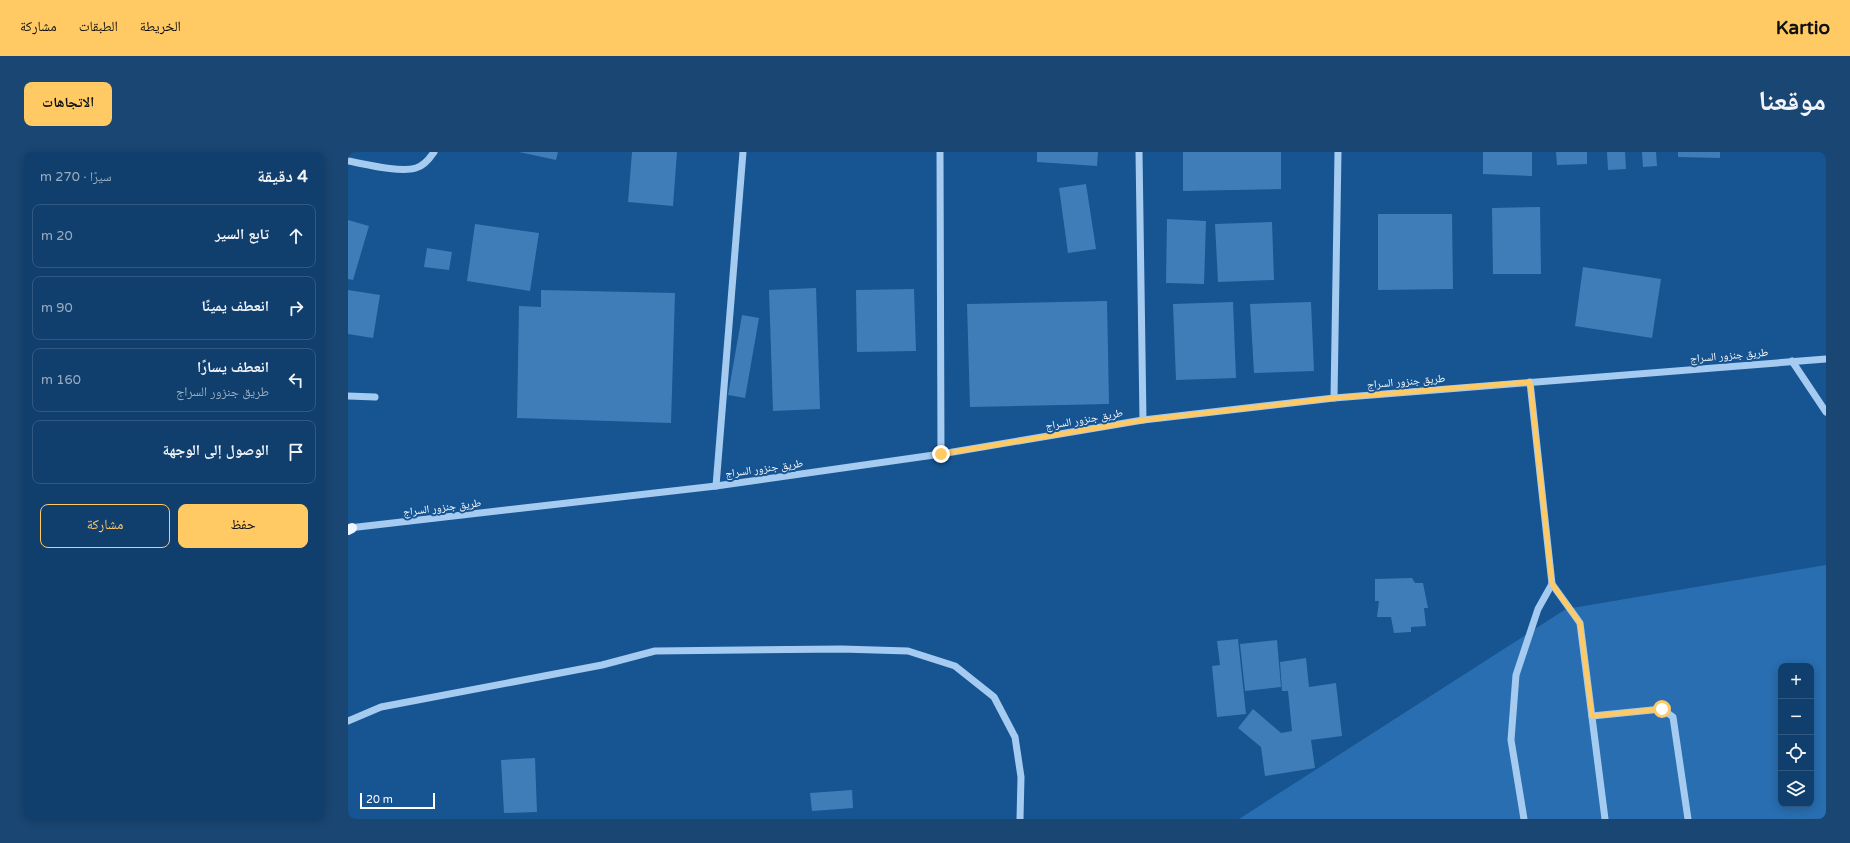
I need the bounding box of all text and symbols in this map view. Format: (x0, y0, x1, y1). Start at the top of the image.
text: Kartio (1776, 17, 1830, 39)
text: مشاركة (20, 18, 57, 35)
text: الطبقات (79, 18, 118, 35)
text: الخريطة (140, 18, 181, 35)
button: الاتجاهات (24, 82, 112, 126)
text: موقعنا (1758, 84, 1826, 118)
text: 4 دقيقة (257, 166, 308, 187)
text: سيرًا · 270 m (40, 169, 112, 185)
text: تابع السير (215, 225, 269, 243)
icon: ahead (285, 225, 307, 247)
text: 20 m (41, 228, 73, 244)
text: انعطف يمينًا (201, 297, 269, 315)
icon: right (285, 297, 307, 319)
text: 90 m (41, 300, 73, 316)
street label: طريق جنزور السراج (1689, 346, 1769, 365)
text: انعطف يسارًا (197, 358, 269, 376)
icon: left (285, 369, 307, 391)
text: 160 m (41, 372, 81, 388)
street label: طريق جنزور السراج (1366, 372, 1446, 391)
text: طريق جنزور السراج (176, 384, 269, 400)
street label: طريق جنزور السراج (1044, 406, 1124, 433)
text: الوصول إلى الوجهة (163, 441, 269, 459)
icon: arrive (285, 441, 307, 463)
route end (932, 445, 950, 463)
street label: طريق جنزور السراج (724, 457, 804, 480)
street label: طريق جنزور السراج (402, 496, 482, 519)
button: مشاركة (40, 504, 170, 548)
button: حفظ (178, 504, 308, 548)
map controls (1778, 663, 1814, 807)
button: + (1778, 663, 1814, 699)
button: − (1778, 699, 1814, 735)
route start (1653, 700, 1671, 718)
button: locate (1778, 735, 1814, 771)
button: layers (1778, 771, 1814, 807)
scale bar (360, 791, 435, 810)
text: 20 m (366, 793, 393, 806)

